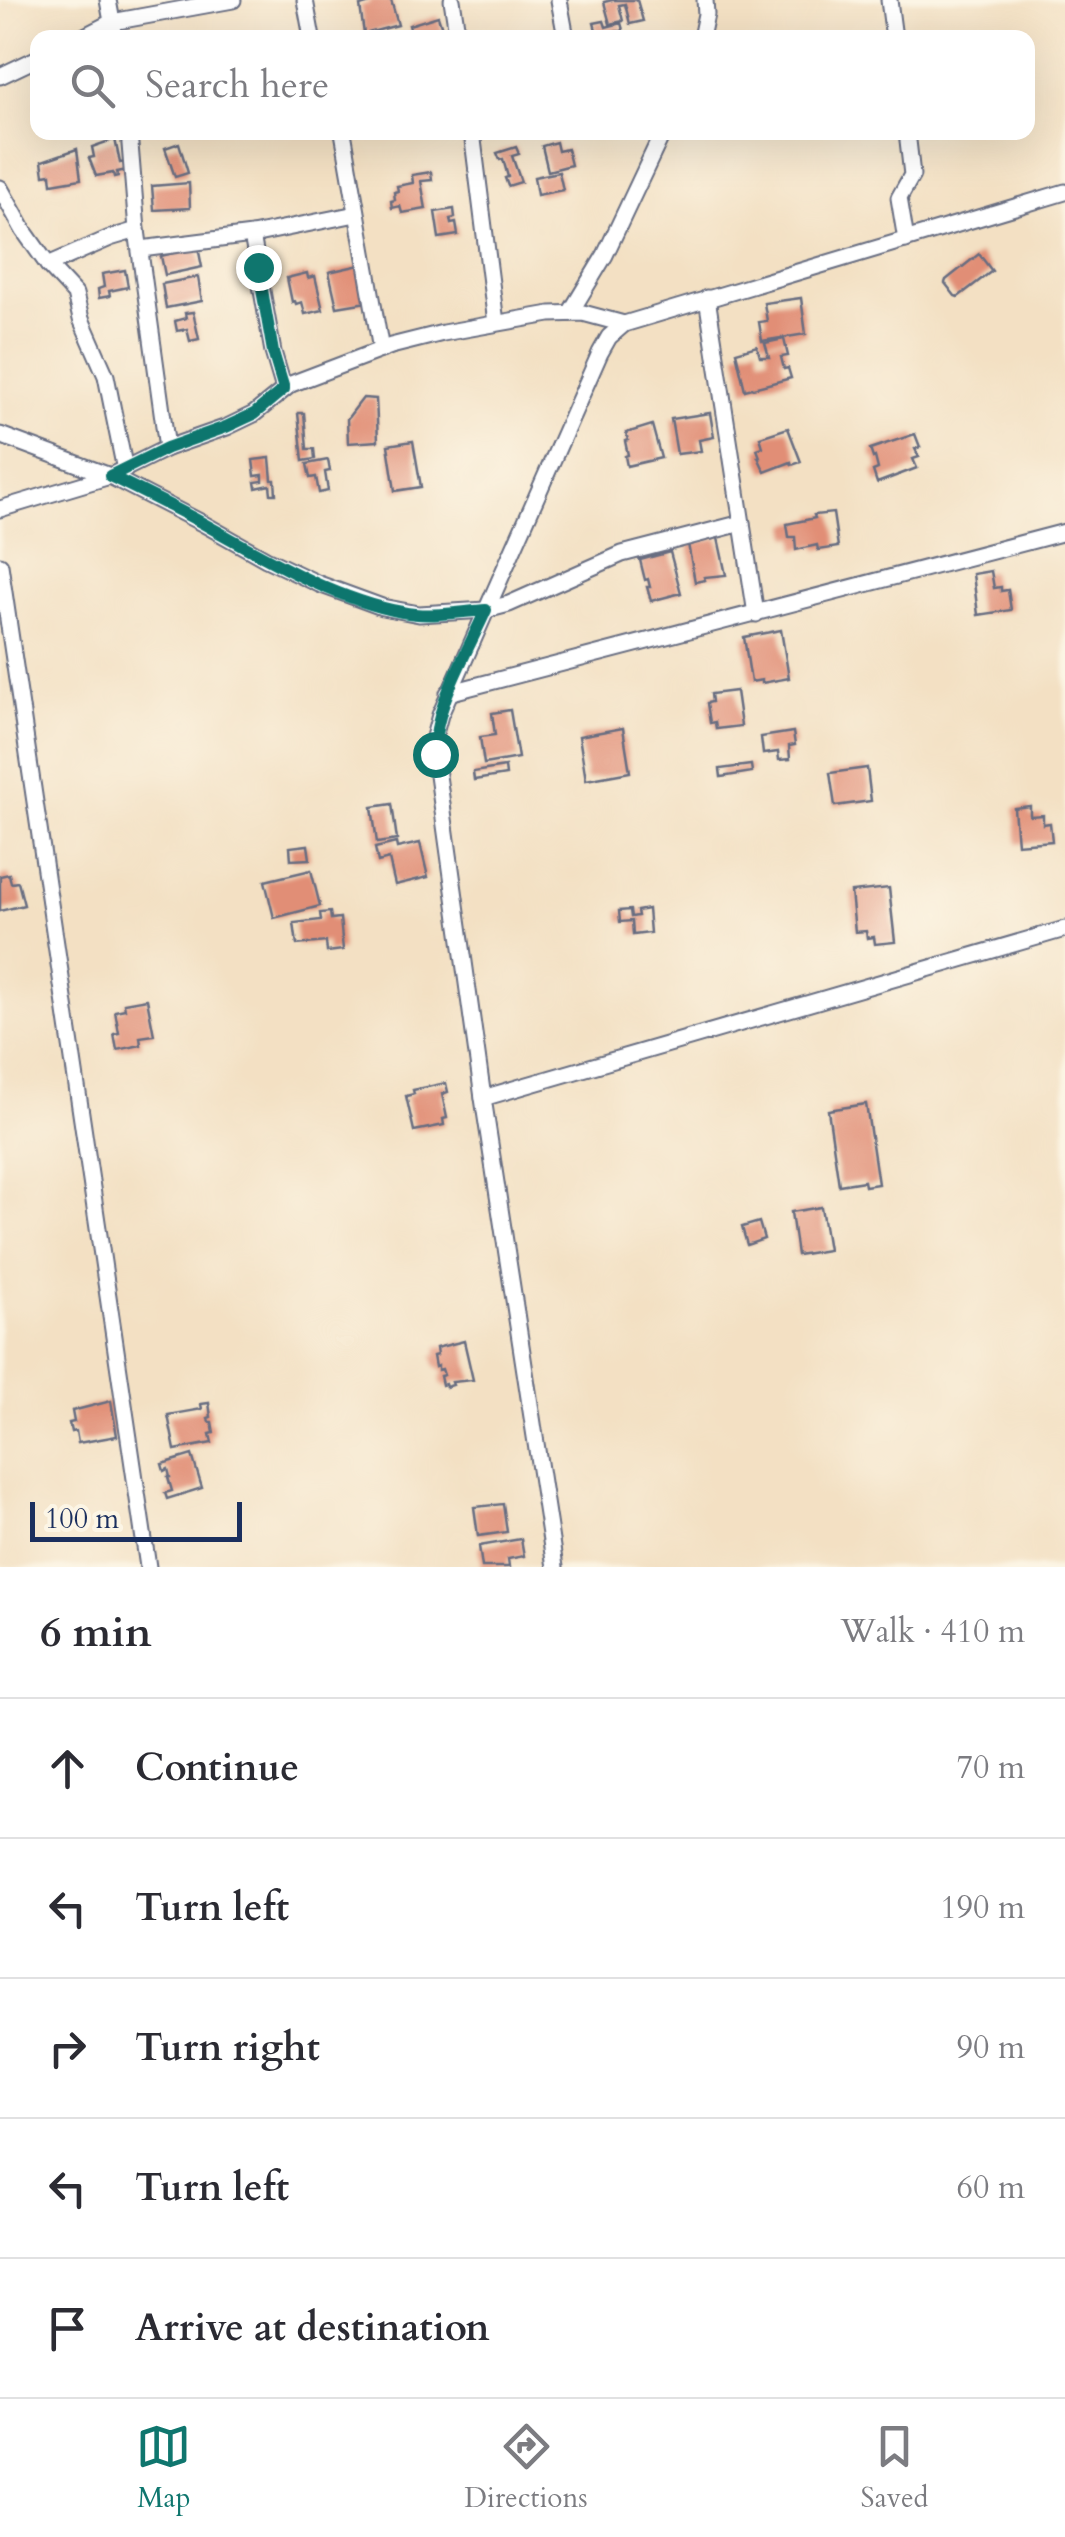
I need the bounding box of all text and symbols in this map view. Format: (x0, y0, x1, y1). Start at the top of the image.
search box (30, 30, 1035, 140)
icon: search (65, 58, 120, 113)
text: Search here (145, 59, 329, 111)
route end (236, 245, 282, 291)
route start (413, 732, 459, 778)
scale bar (30, 1497, 242, 1542)
text: 100 m (45, 1500, 119, 1538)
text: 6 min (40, 1604, 152, 1661)
text: Walk · 410 m (840, 1610, 1025, 1654)
icon: ahead (40, 1741, 95, 1796)
text: Continue (135, 1742, 299, 1794)
text: 70 m (957, 1746, 1025, 1790)
icon: left (40, 1881, 95, 1936)
text: Turn left (135, 1882, 289, 1934)
text: 190 m (940, 1886, 1025, 1930)
icon: right (40, 2021, 95, 2076)
text: Turn right (135, 2022, 320, 2074)
text: 90 m (957, 2026, 1025, 2070)
icon: left (40, 2161, 95, 2216)
text: Turn left (135, 2162, 289, 2214)
text: 60 m (957, 2166, 1025, 2210)
icon: arrive (40, 2301, 95, 2356)
text: Arrive at destination (135, 2302, 490, 2354)
tab: Map (136, 2419, 191, 2517)
tab: Directions (464, 2419, 588, 2517)
tab: Saved (861, 2419, 929, 2517)

